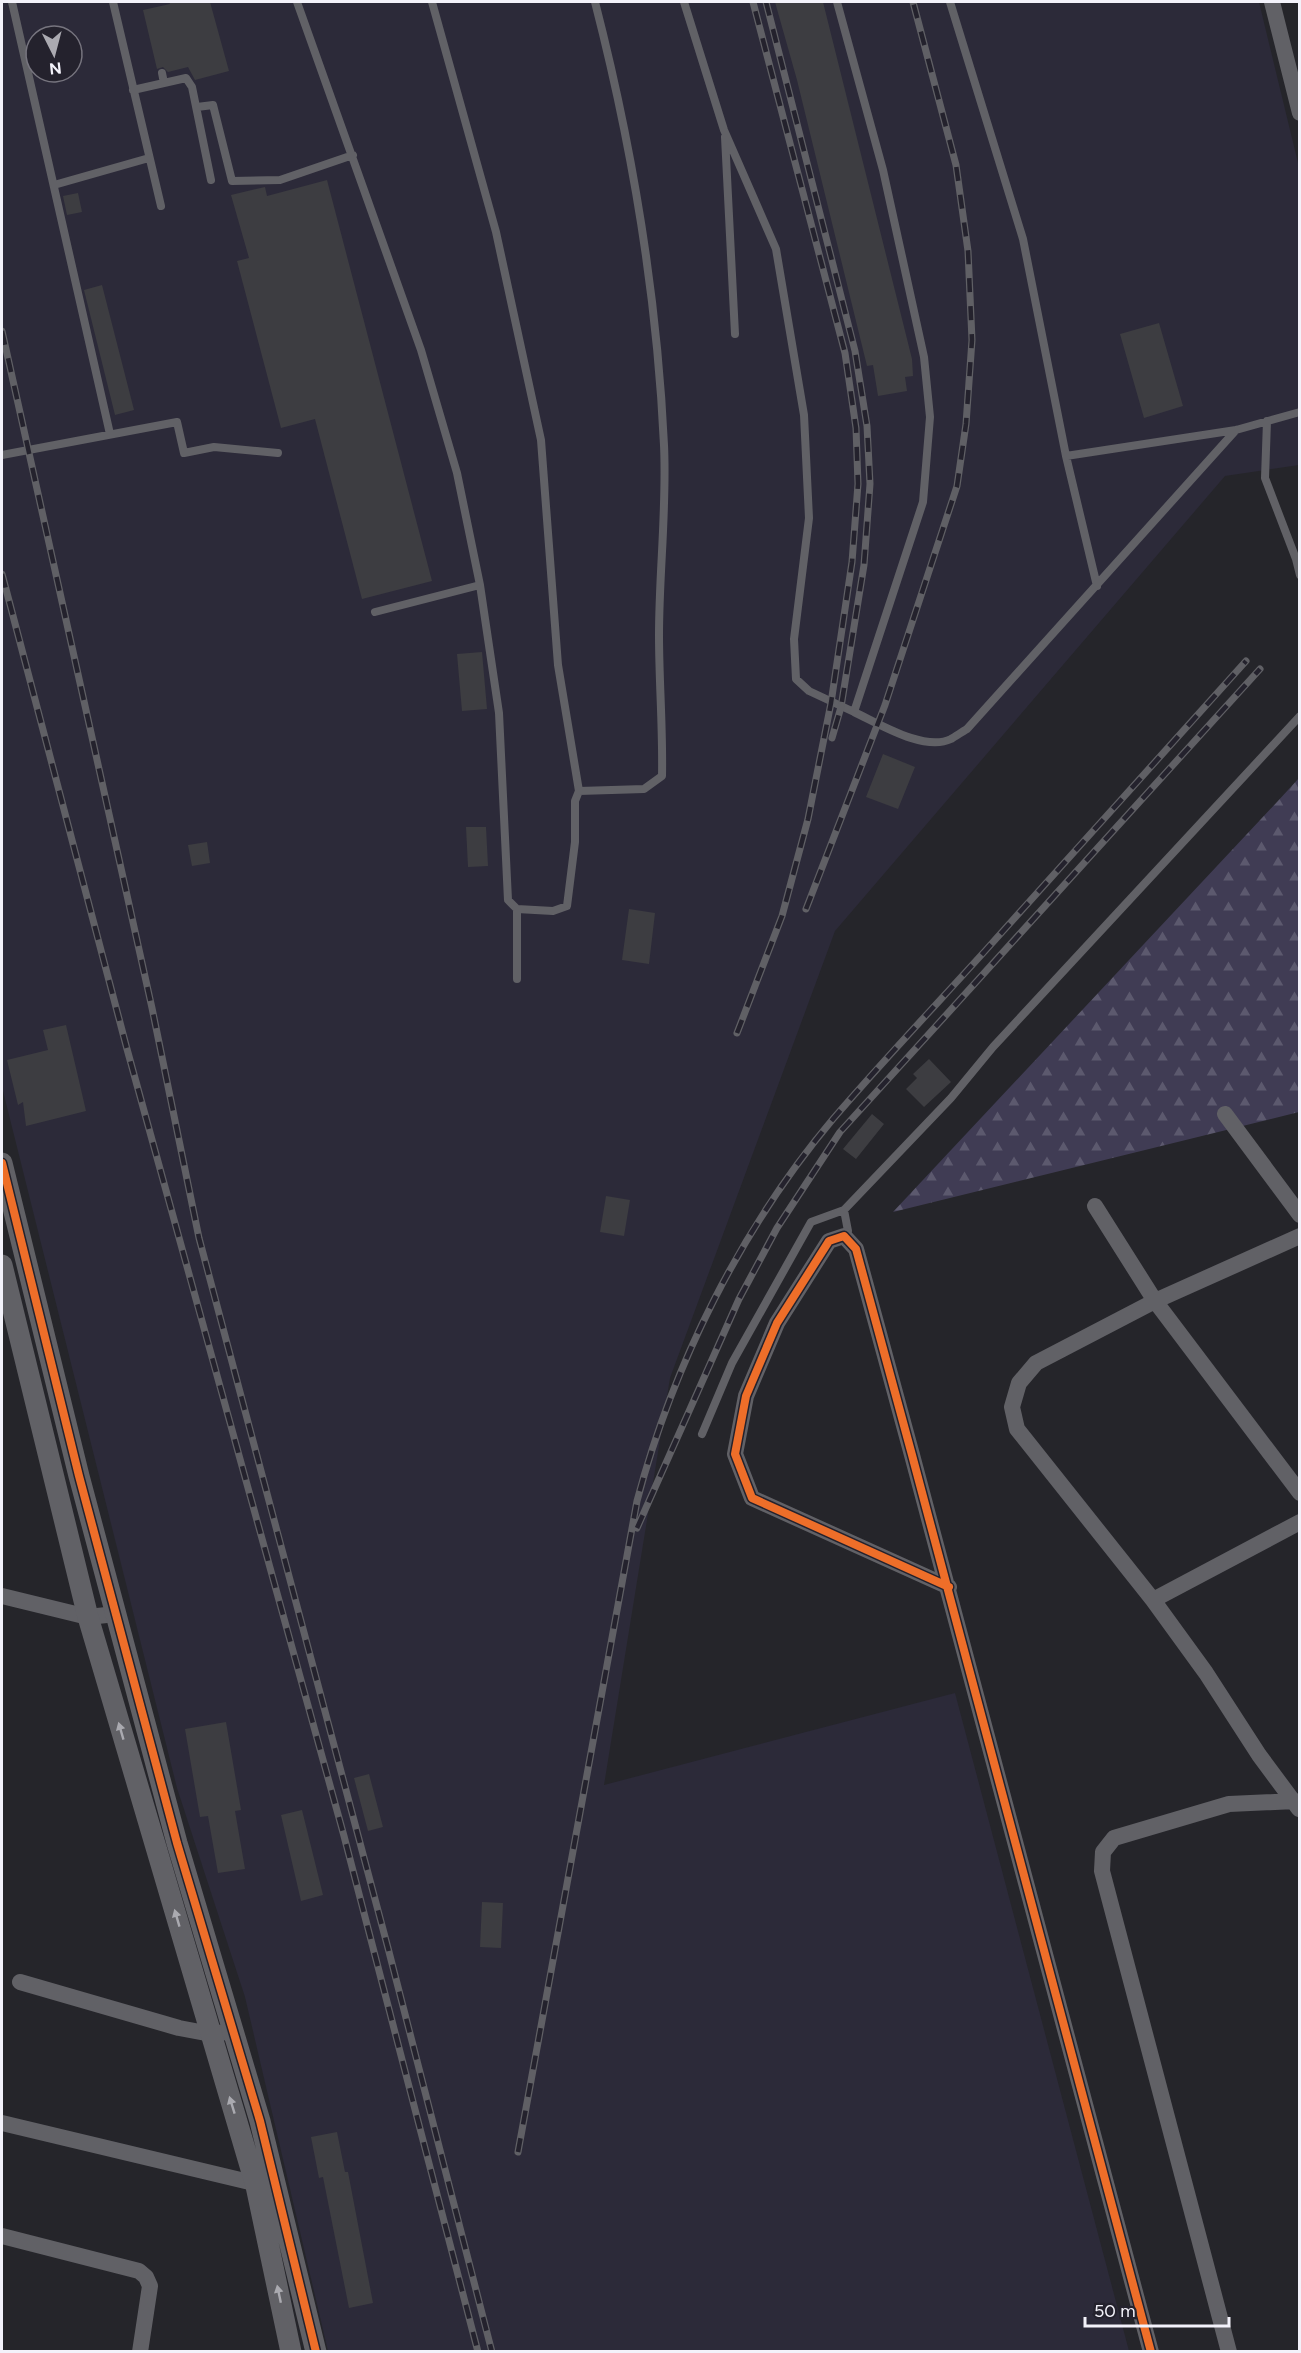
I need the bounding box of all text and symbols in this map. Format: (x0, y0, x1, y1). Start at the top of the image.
north arrow (24, 24, 84, 84)
text: N (48, 58, 63, 79)
one-way arrow (116, 1722, 125, 1740)
one-way arrow (172, 1909, 181, 1927)
one-way arrow (227, 2096, 236, 2114)
one-way arrow (274, 2285, 283, 2304)
scale bar (1085, 2290, 1229, 2328)
text: 50 m (1094, 2300, 1136, 2322)

